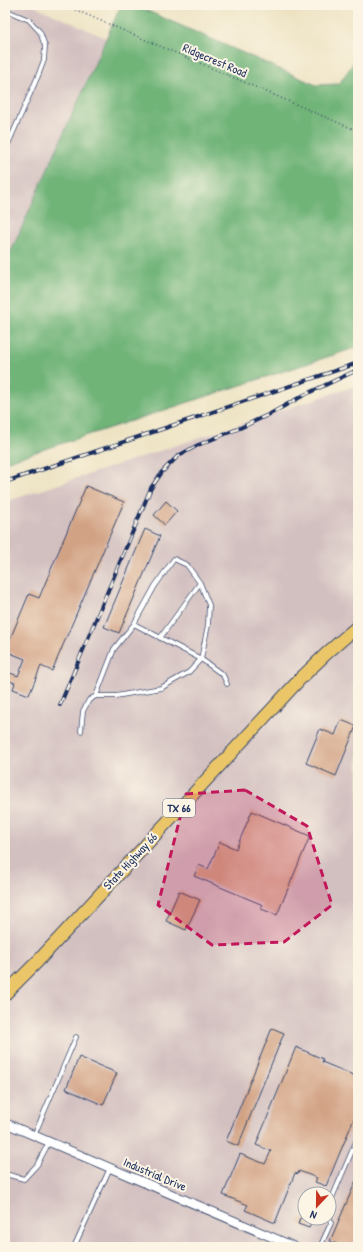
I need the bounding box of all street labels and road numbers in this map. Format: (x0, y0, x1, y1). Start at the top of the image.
street label: Ridgecrest Road (180, 39, 250, 81)
road number: TX 66 (163, 799, 195, 817)
street label: State Highway 66 (99, 829, 161, 893)
street label: Industrial Drive (121, 1153, 189, 1195)

